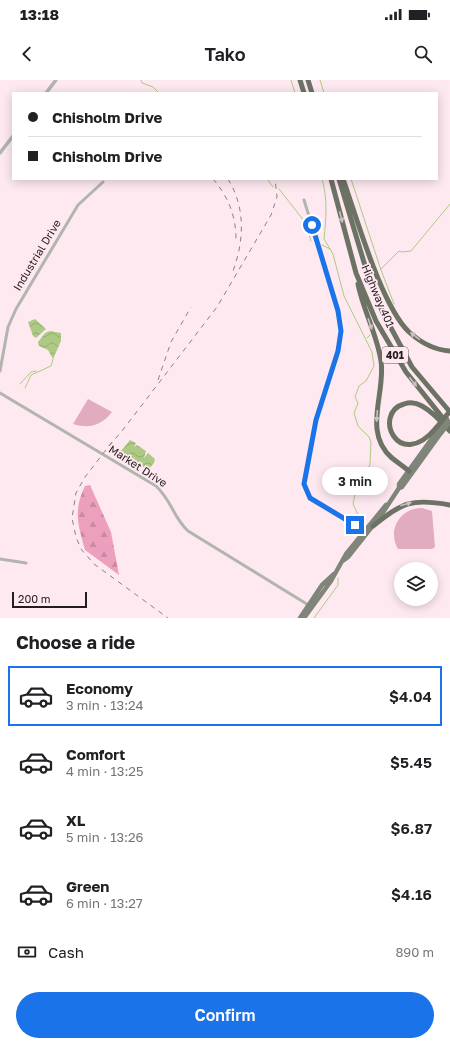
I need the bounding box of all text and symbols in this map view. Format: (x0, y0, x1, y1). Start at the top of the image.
text: 13:18 (20, 5, 59, 23)
icon: back (16, 43, 38, 65)
text: Tako (204, 43, 246, 65)
icon: search (412, 43, 434, 65)
text: Chisholm Drive (52, 108, 162, 126)
text: Chisholm Drive (52, 147, 162, 165)
one-way arrow (338, 211, 344, 223)
route start (303, 216, 321, 234)
street label: Industrial Drive (10, 217, 63, 293)
street label: Highway 401 (359, 262, 398, 329)
one-way arrow (367, 319, 373, 331)
one-way arrow (409, 332, 420, 341)
road number: 401 (382, 347, 408, 363)
one-way arrow (409, 376, 418, 387)
one-way arrow (373, 410, 380, 422)
street label: Market Drive (107, 442, 170, 489)
callout: 3 min (322, 467, 388, 495)
text: 3 min (338, 473, 372, 489)
one-way arrow (400, 501, 412, 507)
route end (346, 516, 364, 534)
map controls (394, 562, 438, 606)
button: layers (394, 562, 438, 606)
scale bar (12, 590, 87, 609)
text: 200 m (18, 592, 51, 605)
text: Choose a ride (16, 631, 135, 653)
icon: car (18, 678, 54, 714)
text: Economy (66, 679, 133, 697)
text: $4.04 (389, 687, 432, 705)
text: 3 min · 13:24 (66, 697, 144, 713)
icon: car (18, 744, 54, 780)
text: Comfort (66, 745, 125, 763)
text: $5.45 (390, 753, 432, 771)
text: 4 min · 13:25 (66, 763, 143, 779)
icon: car (18, 810, 54, 846)
text: XL (66, 811, 85, 829)
text: $6.87 (391, 819, 432, 837)
text: 5 min · 13:26 (66, 829, 143, 845)
icon: car (18, 876, 54, 912)
text: Green (66, 877, 109, 895)
text: $4.16 (391, 885, 432, 903)
text: 6 min · 13:27 (66, 895, 143, 911)
icon: cash (16, 941, 38, 963)
text: Cash (48, 943, 84, 961)
text: 890 m (395, 944, 434, 960)
button: Confirm (16, 992, 434, 1038)

